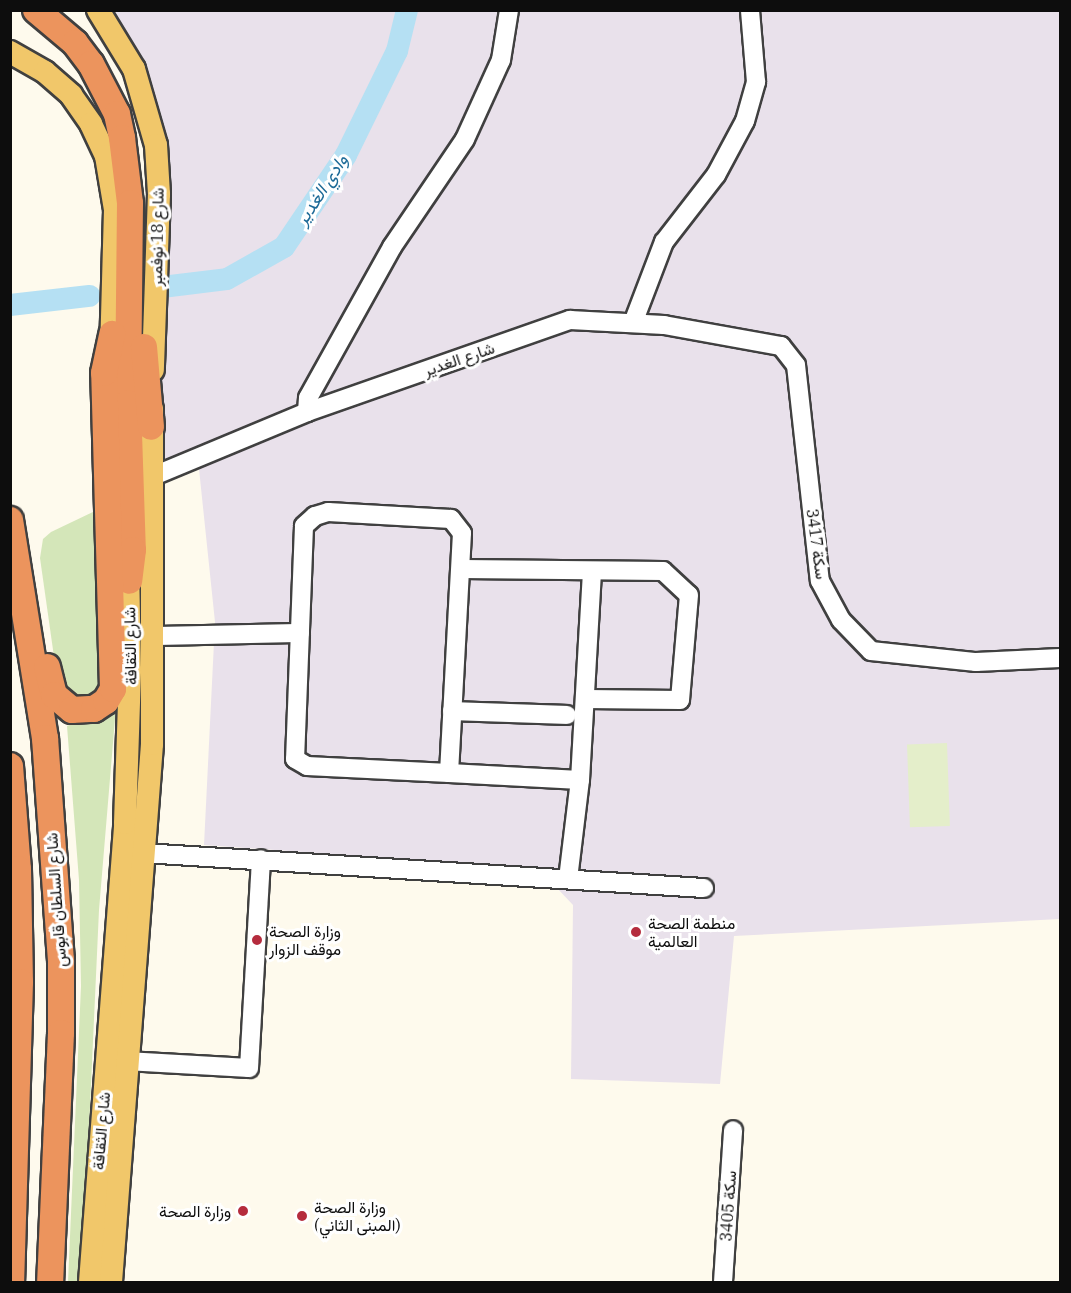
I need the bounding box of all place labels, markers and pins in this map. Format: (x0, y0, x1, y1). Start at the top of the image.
place label: منطمة الصحة العالمية (648, 913, 735, 951)
place label: وزارة الصحة موقف الزوار (269, 921, 341, 959)
marker: منطمة الصحة العالمية (629, 925, 643, 939)
marker: وزارة الصحة موقف الزوار (250, 933, 264, 947)
place label: وزارة الصحة (المبنى الثاني) (314, 1197, 401, 1235)
place label: وزارة الصحة (159, 1201, 231, 1221)
marker: وزارة الصحة (236, 1204, 250, 1218)
marker: وزارة الصحة (المبنى الثاني) (295, 1209, 309, 1223)

